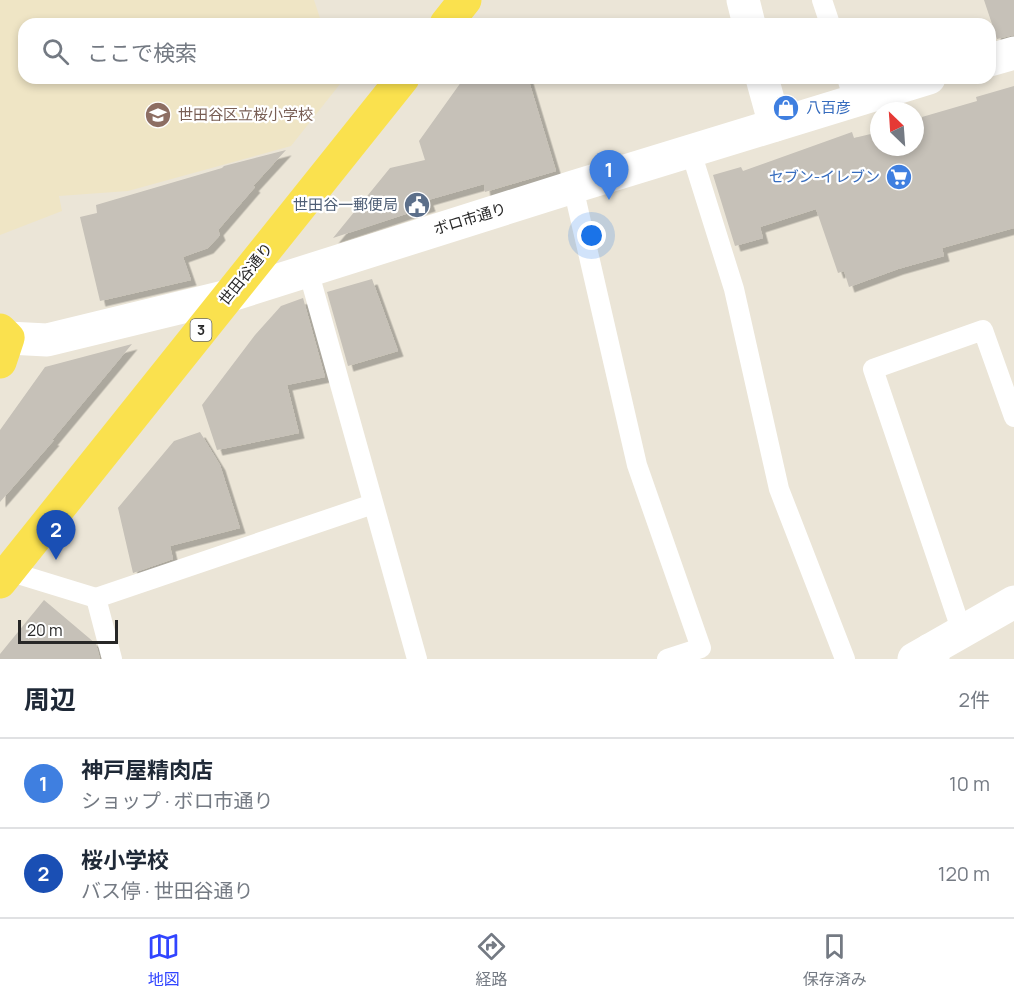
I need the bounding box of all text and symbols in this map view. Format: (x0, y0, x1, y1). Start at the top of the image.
search box (18, 18, 996, 84)
icon: search (39, 35, 72, 68)
text: ここで検索 (87, 38, 197, 68)
shop icon: 八百彦 (771, 93, 801, 123)
place label: 八百彦 (806, 97, 851, 118)
school or university icon: 世田谷区立桜小学校 (143, 100, 173, 130)
north arrow (870, 102, 924, 156)
place label: 世田谷区立桜小学校 (178, 104, 313, 125)
pin: 1 (590, 150, 628, 200)
supermarket icon: セブン-イレブン (884, 162, 914, 192)
place label: セブン-イレブン (769, 166, 880, 187)
public building icon: 世田谷一郵便局 (402, 190, 432, 220)
place label: 世田谷一郵便局 (293, 194, 398, 215)
street label: ボロ市通り (431, 198, 509, 240)
your location (577, 221, 606, 250)
street label: 世田谷通り (214, 238, 277, 309)
road number: 3 (190, 319, 212, 341)
pin: 2 (36, 510, 76, 560)
scale bar (18, 617, 118, 644)
text: 20 m (27, 619, 63, 641)
text: 周辺 (24, 681, 76, 717)
text: 2件 (959, 686, 990, 713)
text: 神戸屋精肉店 (81, 755, 213, 785)
text: 1 (39, 770, 48, 797)
text: 10 m (949, 770, 990, 797)
text: ショップ · ボロ市通り (81, 787, 274, 814)
text: 桜小学校 (81, 845, 169, 875)
text: 2 (38, 860, 49, 887)
text: 120 m (938, 860, 990, 887)
text: バス停 · 世田谷通り (81, 877, 254, 904)
tab: 地図 (147, 930, 180, 990)
tab: 経路 (475, 930, 508, 990)
tab: 保存済み (803, 930, 867, 990)

